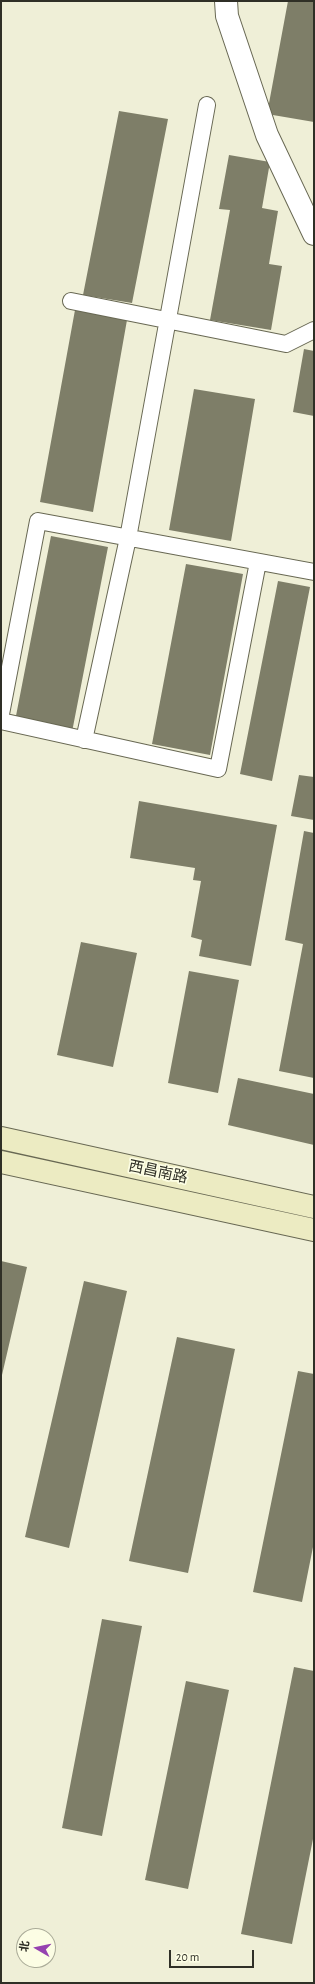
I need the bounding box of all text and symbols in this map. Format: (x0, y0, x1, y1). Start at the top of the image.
street label: 西昌南路 (127, 1157, 189, 1187)
north arrow (16, 1928, 56, 1968)
text: 北 (18, 1940, 31, 1952)
scale bar (171, 1942, 256, 1968)
text: 20 m (176, 1951, 199, 1963)

